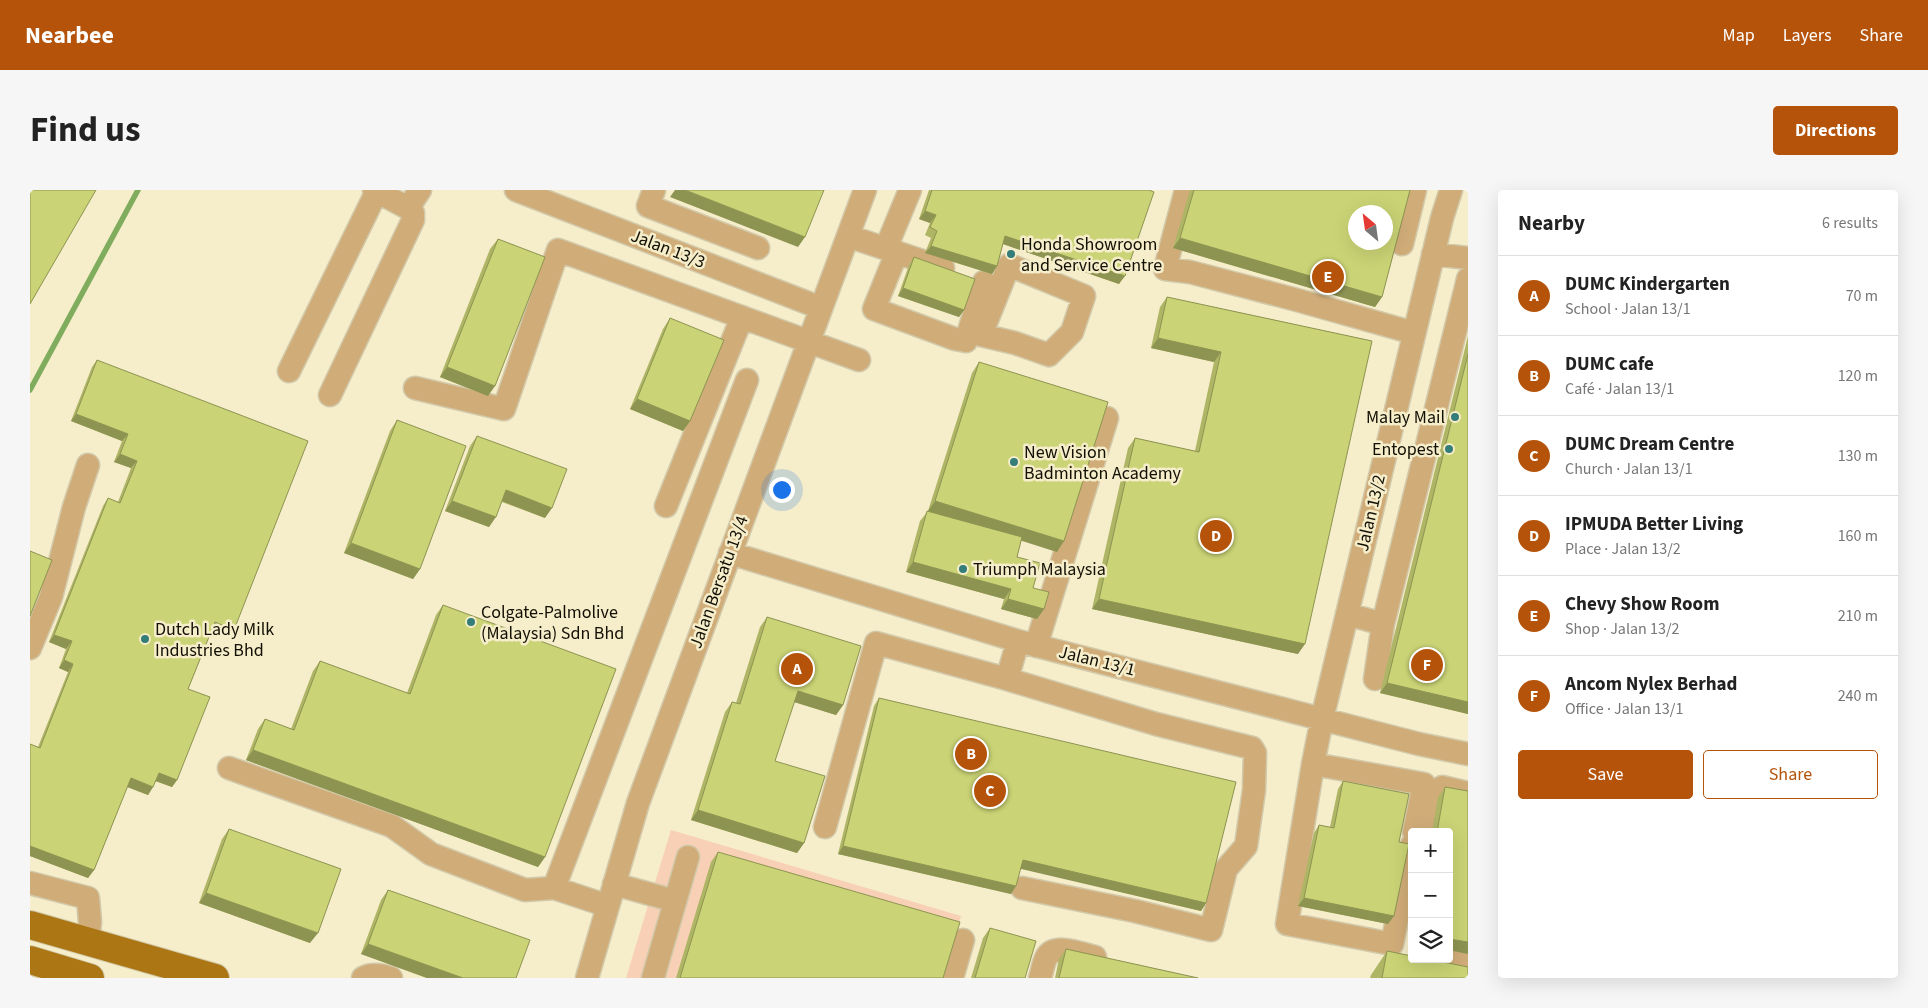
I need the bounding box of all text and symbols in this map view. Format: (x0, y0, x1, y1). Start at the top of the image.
text: Nearbee (25, 18, 114, 53)
text: Map (1723, 23, 1755, 48)
text: Layers (1783, 23, 1832, 48)
text: Share (1860, 23, 1903, 48)
text: Find us (30, 105, 140, 155)
button: Directions (1773, 106, 1898, 155)
north arrow (1348, 205, 1393, 250)
text: Nearby (1518, 208, 1585, 238)
text: 6 results (1822, 212, 1878, 234)
street label: Jalan 13/3 (627, 223, 709, 275)
place label: Honda Showroom and Service Centre (1021, 232, 1162, 278)
marker: Honda Showroom and Service Centre (1005, 248, 1017, 260)
pin: E (1312, 258, 1344, 296)
text: DUMC Kindergarten (1565, 271, 1730, 298)
text: A (1529, 285, 1539, 307)
text: 70 m (1846, 285, 1878, 307)
text: School · Jalan 13/1 (1565, 298, 1691, 320)
text: DUMC cafe (1565, 351, 1654, 378)
text: B (1529, 365, 1539, 387)
text: 120 m (1838, 365, 1878, 387)
text: Café · Jalan 13/1 (1565, 378, 1674, 400)
place label: Malay Mail (1366, 405, 1445, 430)
marker: Malay Mail (1449, 411, 1461, 423)
text: DUMC Dream Centre (1565, 431, 1734, 458)
place label: Entopest (1372, 437, 1439, 462)
place label: New Vision Badminton Academy (1024, 440, 1182, 486)
marker: Entopest (1443, 443, 1455, 455)
text: C (1529, 445, 1539, 467)
text: 130 m (1838, 445, 1878, 467)
marker: New Vision Badminton Academy (1008, 456, 1020, 468)
text: Church · Jalan 13/1 (1565, 458, 1693, 480)
street label: Jalan 13/2 (1350, 472, 1392, 554)
your location (769, 477, 795, 503)
text: IPMUDA Better Living (1565, 511, 1743, 538)
street label: Jalan Bersatu 13/4 (683, 512, 755, 652)
pin: D (1200, 517, 1232, 555)
text: D (1529, 525, 1539, 547)
text: 160 m (1838, 525, 1878, 547)
text: Place · Jalan 13/2 (1565, 538, 1681, 560)
place label: Triumph Malaysia (973, 557, 1106, 582)
marker: Triumph Malaysia (957, 563, 969, 575)
text: Chevy Show Room (1565, 591, 1719, 618)
place label: Colgate-Palmolive (Malaysia) Sdn Bhd (481, 600, 624, 646)
text: E (1530, 605, 1538, 627)
text: 210 m (1838, 605, 1878, 627)
marker: Colgate-Palmolive (Malaysia) Sdn Bhd (465, 616, 477, 628)
place label: Dutch Lady Milk Industries Bhd (155, 617, 274, 663)
text: Shop · Jalan 13/2 (1565, 618, 1679, 640)
marker: Dutch Lady Milk Industries Bhd (139, 633, 151, 645)
street label: Jalan 13/1 (1056, 639, 1138, 683)
pin: F (1411, 646, 1443, 684)
pin: A (781, 650, 813, 688)
text: Ancom Nylex Berhad (1565, 671, 1737, 698)
text: F (1530, 685, 1538, 707)
text: 240 m (1838, 685, 1878, 707)
text: Office · Jalan 13/1 (1565, 698, 1683, 720)
pin: B (955, 735, 987, 773)
button: Save (1518, 750, 1693, 799)
button: Share (1703, 750, 1878, 799)
pin: C (974, 772, 1006, 810)
map controls (1408, 828, 1453, 963)
button: + (1408, 828, 1453, 873)
button: − (1408, 873, 1453, 918)
button: layers (1408, 918, 1453, 963)

